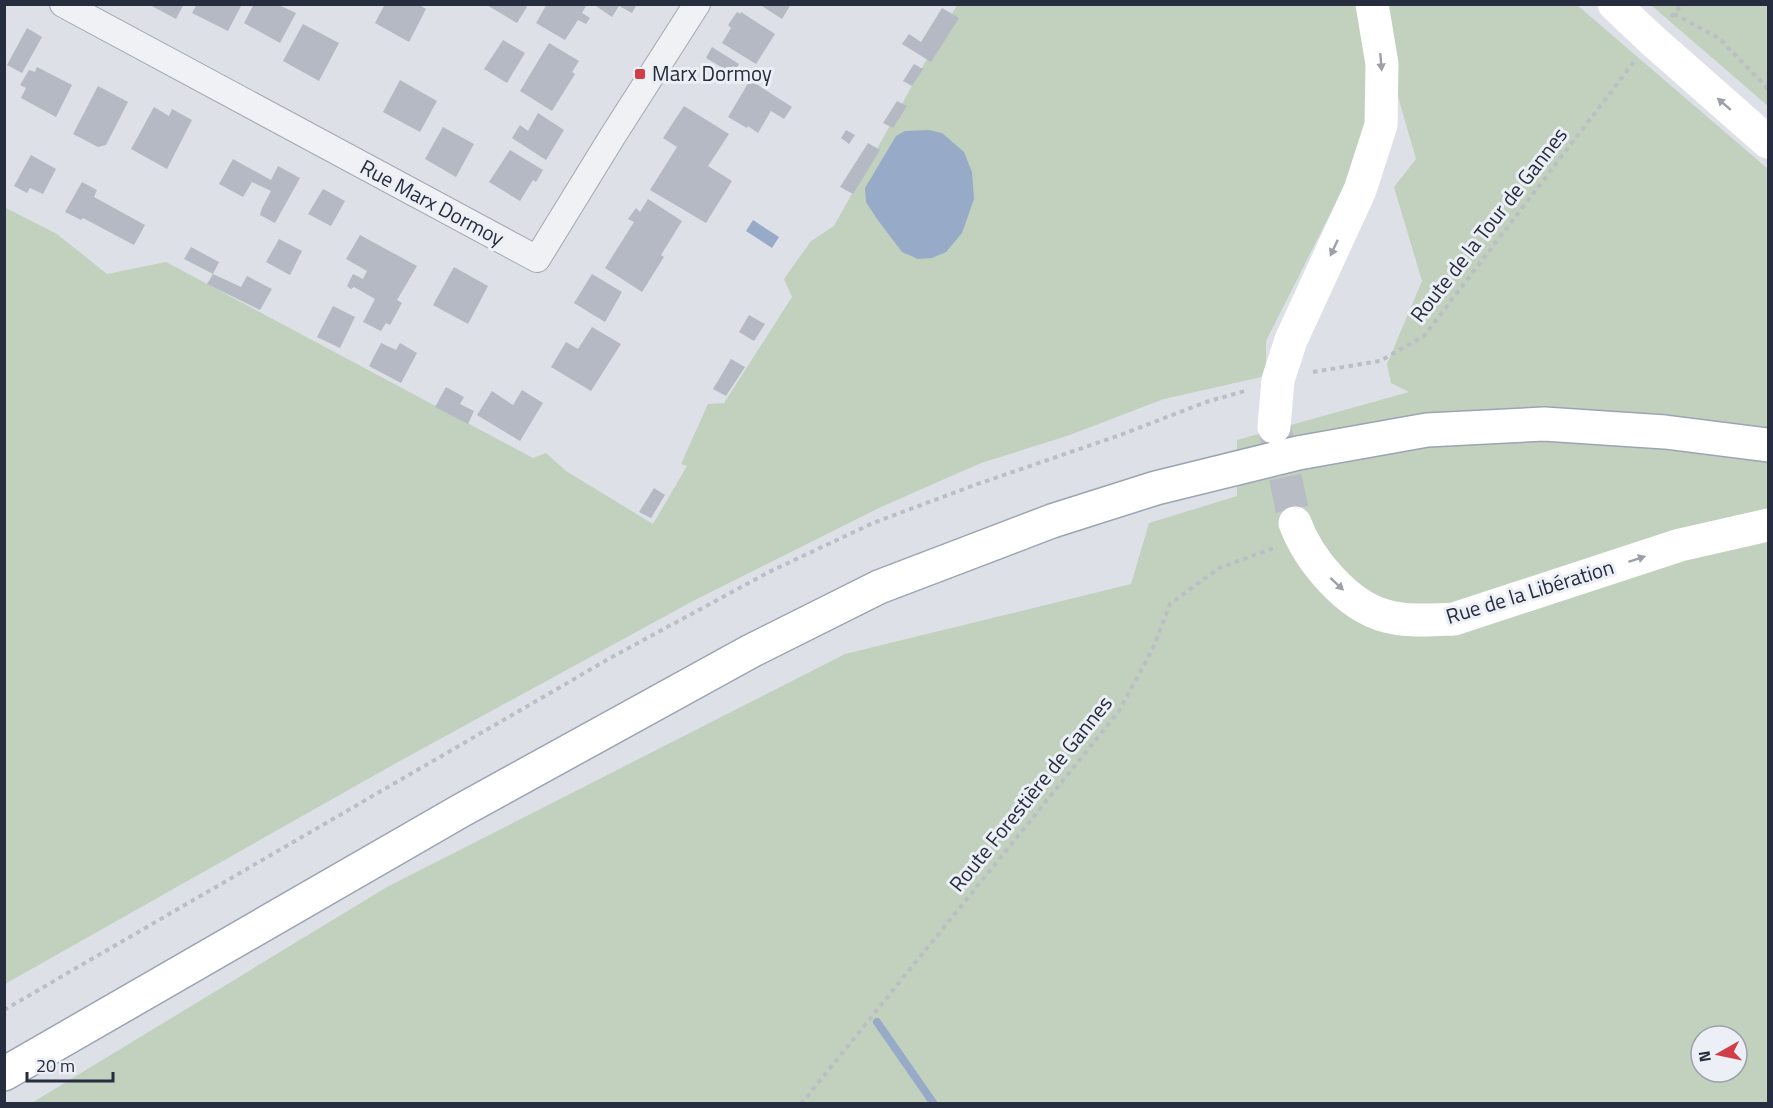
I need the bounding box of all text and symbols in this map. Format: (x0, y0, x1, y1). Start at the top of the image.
one-way arrow (1376, 53, 1386, 72)
place label: Marx Dormoy (652, 57, 772, 89)
marker: Marx Dormoy (633, 67, 647, 81)
one-way arrow (1717, 97, 1732, 111)
street label: Route de la Tour de Gannes (1402, 120, 1575, 329)
street label: Rue Marx Dormoy (355, 151, 510, 254)
one-way arrow (1329, 240, 1338, 257)
street label: Rue de la Libération (1442, 550, 1618, 632)
one-way arrow (1628, 554, 1646, 563)
one-way arrow (1329, 577, 1344, 591)
street label: Route Forestière de Gannes (941, 688, 1120, 898)
north arrow (1689, 1024, 1749, 1084)
scale bar (27, 1045, 112, 1083)
text: N (1691, 1049, 1717, 1064)
text: 20 m (36, 1052, 75, 1079)

